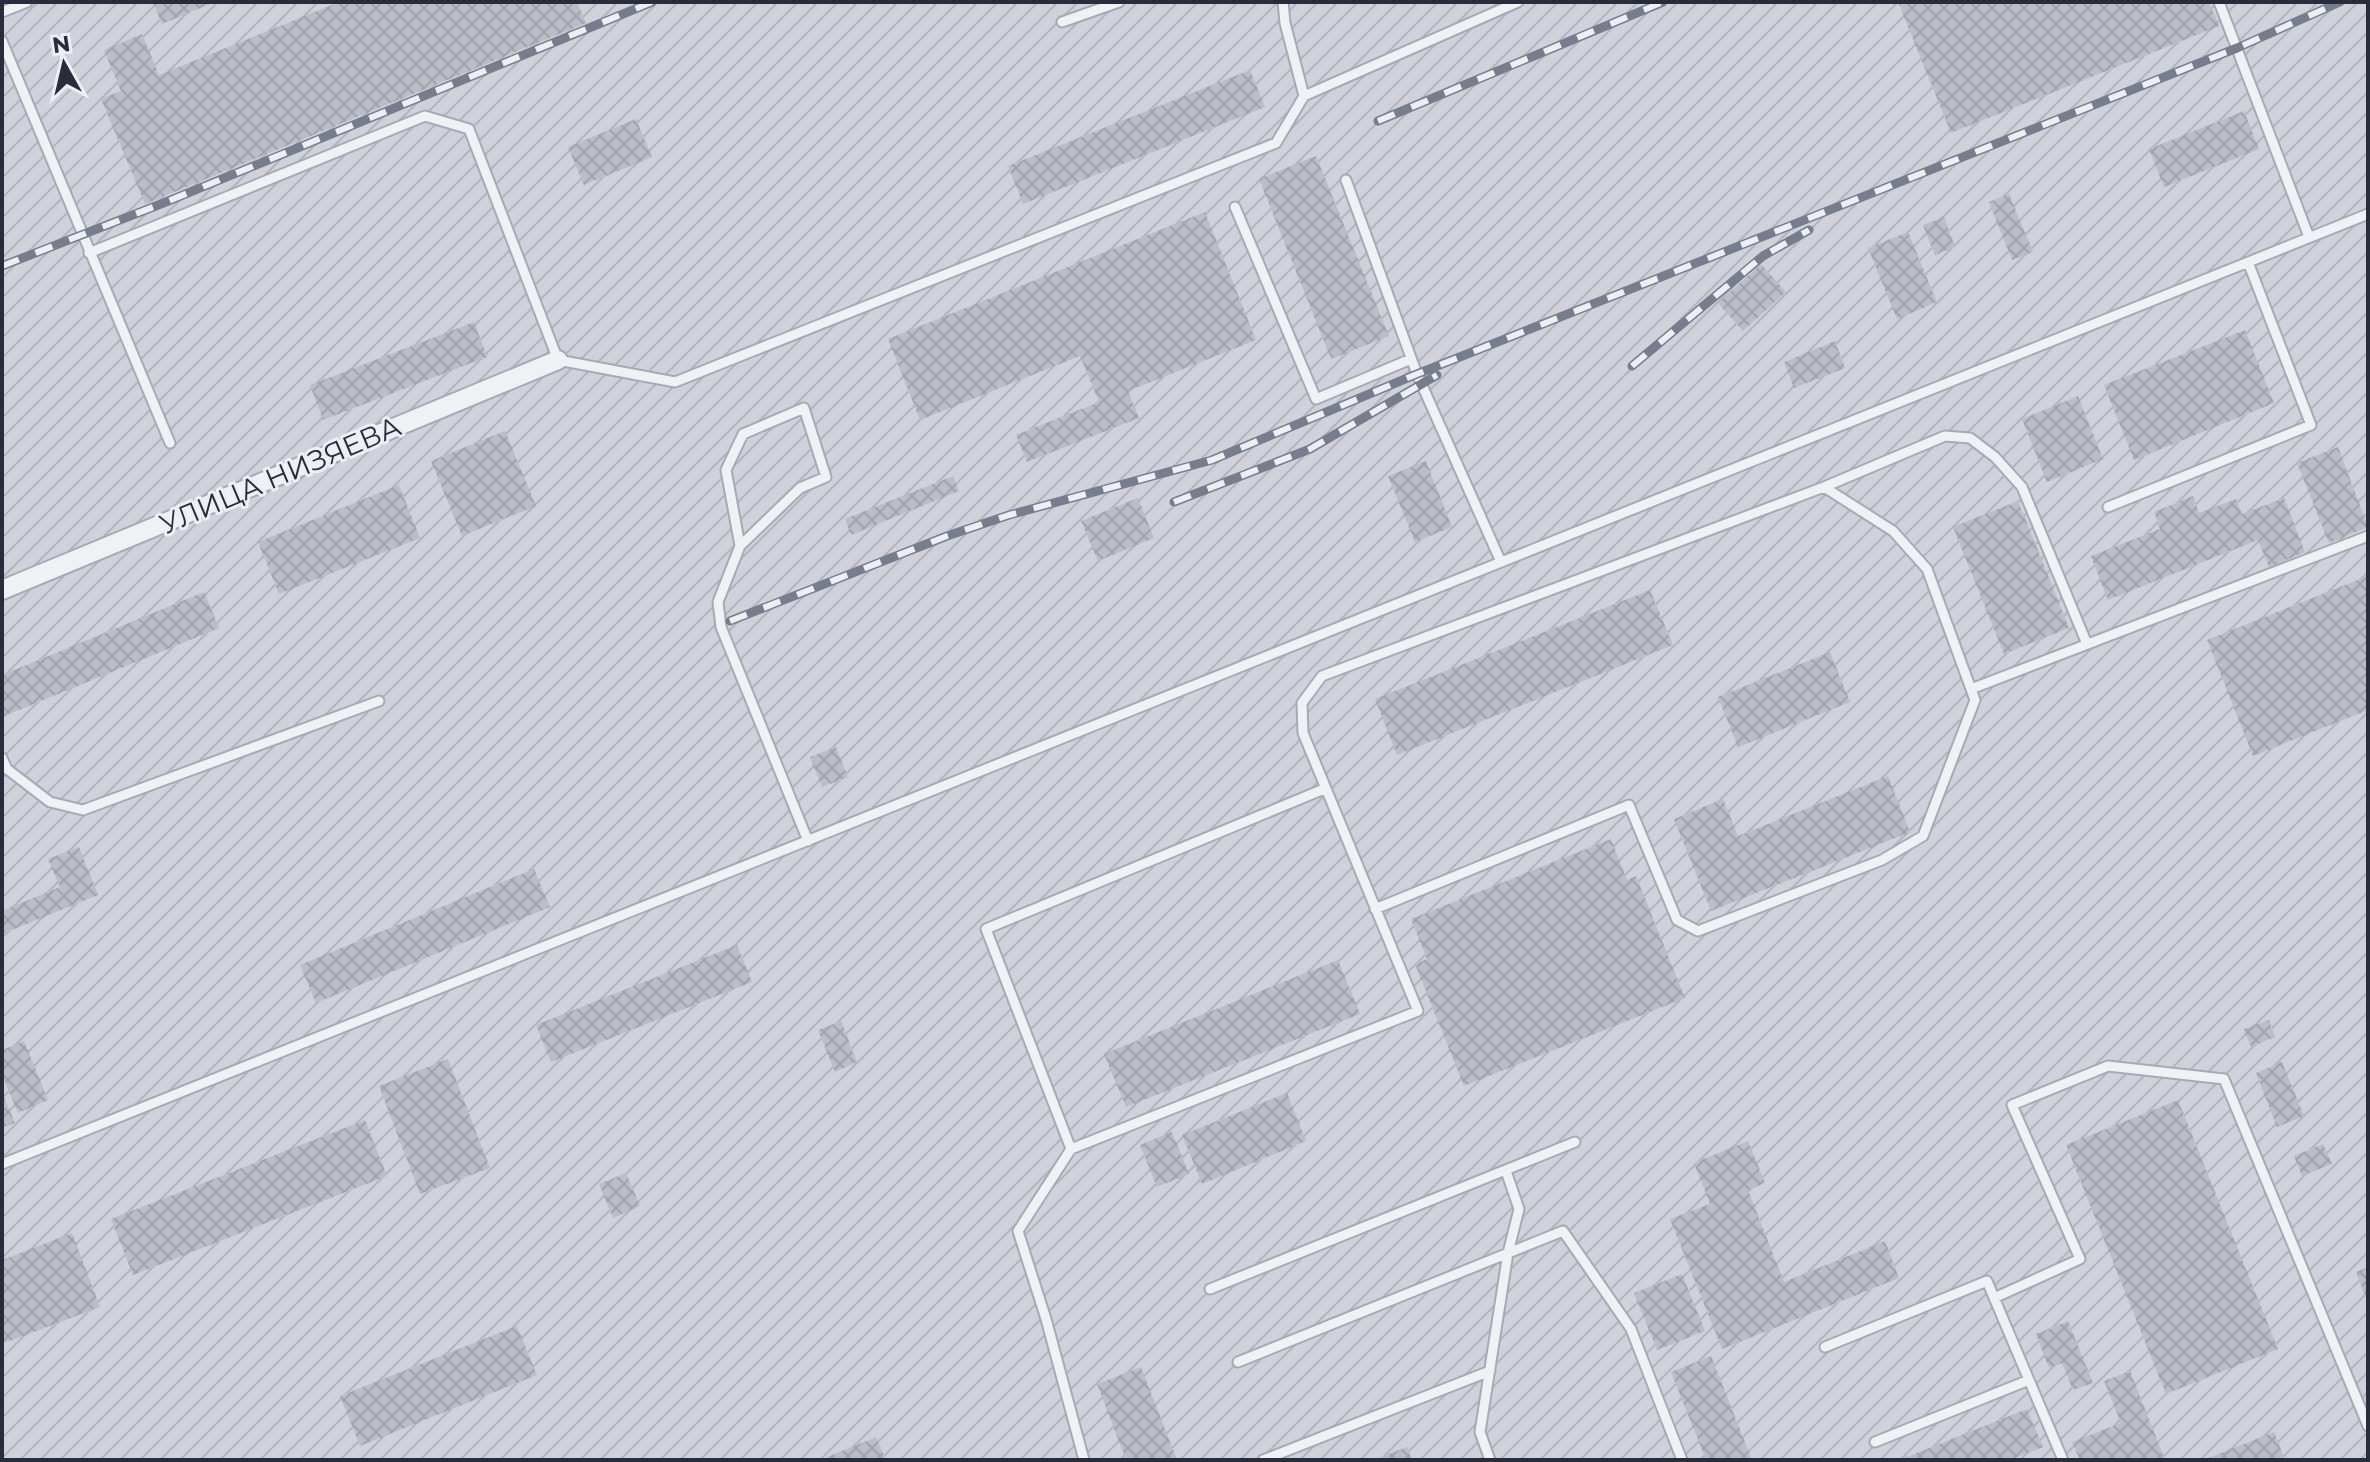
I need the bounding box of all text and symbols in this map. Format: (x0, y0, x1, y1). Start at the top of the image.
north arrow (24, 24, 104, 104)
text: N (51, 30, 72, 59)
street label: УЛИЦА НИЗЯЕВА (154, 409, 406, 541)

